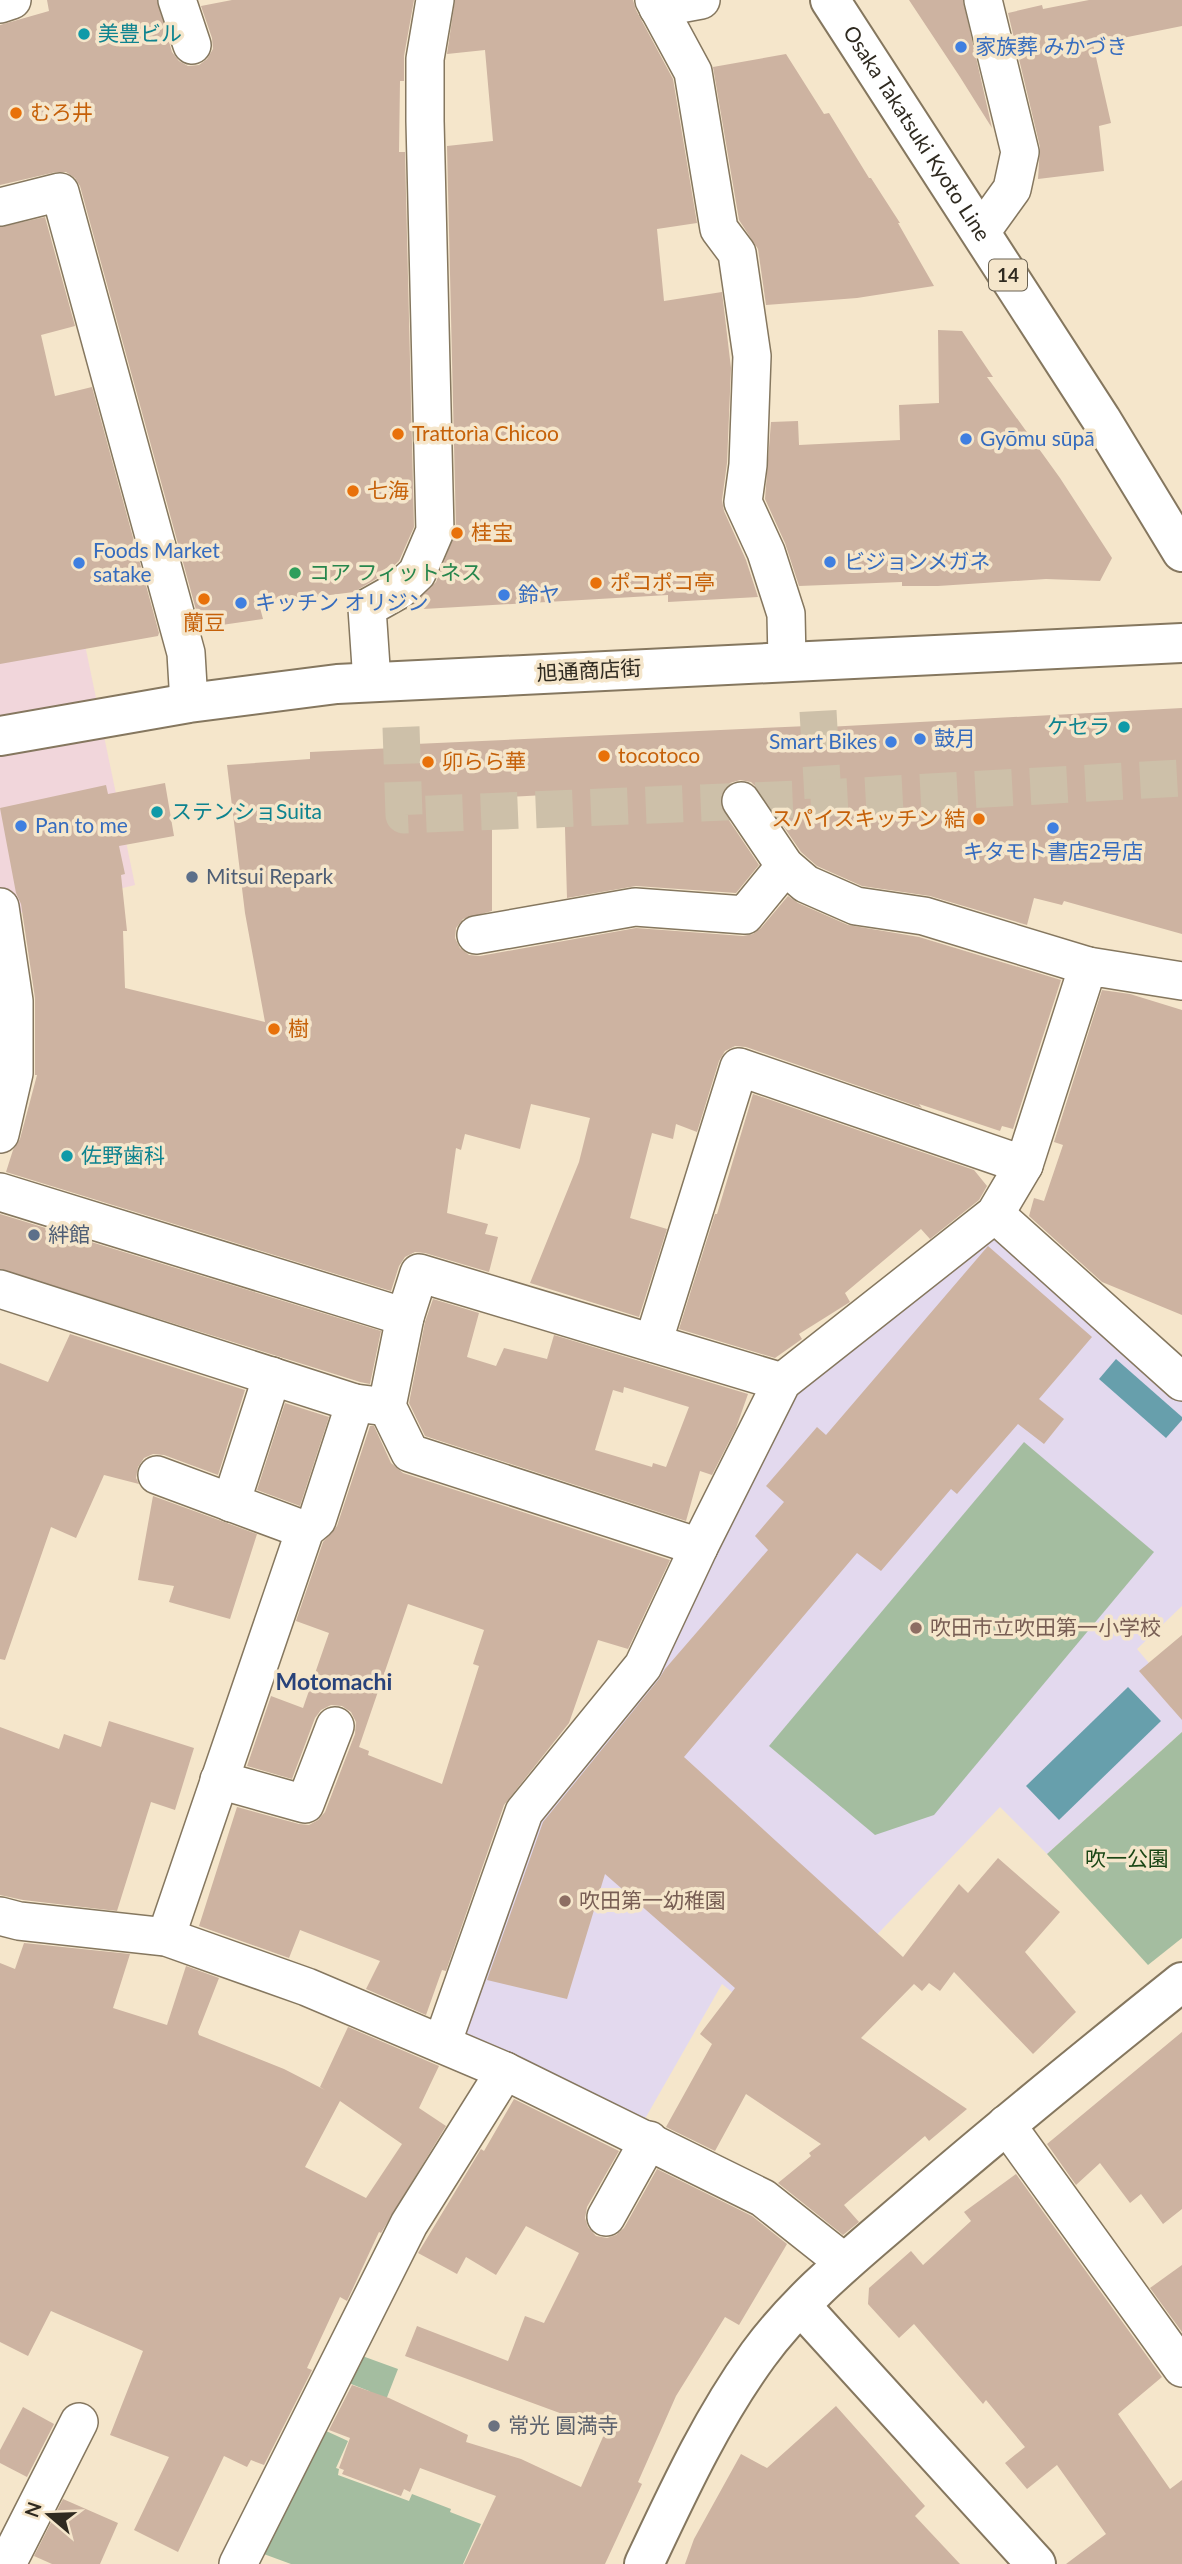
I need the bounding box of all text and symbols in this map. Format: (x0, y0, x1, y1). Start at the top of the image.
place label: 美豊ビル (98, 20, 182, 45)
street label: Osaka Takatsuki Kyoto Line (839, 20, 996, 245)
marker: 美豊ビル (76, 26, 92, 42)
place label: 家族葬 みかづき (975, 33, 1127, 58)
marker: 家族葬 みかづき (953, 39, 969, 55)
place label: むろ井 (30, 99, 93, 124)
marker: むろ井 (8, 105, 24, 121)
road number: 14 (989, 260, 1027, 290)
place label: Trattorìa Chicoo (412, 420, 559, 445)
place label: Gyōmu sūpā (980, 425, 1095, 450)
marker: Trattorìa Chicoo (390, 426, 406, 442)
marker: Gyōmu sūpā (958, 431, 974, 447)
place label: 七海 (367, 477, 409, 502)
marker: 七海 (345, 483, 361, 499)
place label: 桂宝 (471, 519, 513, 544)
marker: 桂宝 (449, 525, 465, 541)
place label: Foods Market satake (93, 537, 220, 586)
place label: ビジョンメガネ (844, 548, 990, 573)
marker: ビジョンメガネ (822, 554, 838, 570)
marker: Foods Market satake (71, 555, 87, 571)
place label: コア フィットネス (309, 559, 482, 584)
marker: コア フィットネス (287, 565, 303, 581)
place label: ポコポコ亭 (610, 569, 715, 594)
marker: ポコポコ亭 (588, 575, 604, 591)
place label: 鈴ヤ (518, 581, 560, 606)
marker: 鈴ヤ (496, 587, 512, 603)
place label: キッチン オリジン (255, 589, 428, 614)
marker: 蘭豆 (196, 591, 212, 607)
marker: キッチン オリジン (233, 595, 249, 611)
place label: 蘭豆 (183, 609, 225, 634)
street label: 旭通商店街 (536, 654, 642, 685)
place label: ケセラ (1047, 713, 1110, 738)
marker: ケセラ (1116, 719, 1132, 735)
place label: 鼓月 (934, 725, 976, 750)
place label: Smart Bikes (769, 728, 877, 753)
marker: 鼓月 (912, 731, 928, 747)
marker: Smart Bikes (883, 734, 899, 750)
place label: tocotoco (618, 742, 700, 767)
place label: 卯らら華 (442, 748, 526, 773)
marker: tocotoco (596, 748, 612, 764)
marker: 卯らら華 (420, 754, 436, 770)
place label: ステンショSuita (171, 798, 322, 823)
marker: ステンショSuita (149, 804, 165, 820)
place label: スパイスキッチン 結 (771, 805, 965, 830)
marker: スパイスキッチン 結 (971, 811, 987, 827)
place label: Pan to me (35, 812, 128, 837)
marker: Pan to me (13, 818, 29, 834)
marker: キタモト書店2号店 (1045, 820, 1061, 836)
place label: キタモト書店2号店 (963, 838, 1143, 863)
place label: Mitsui Repark (206, 863, 334, 888)
marker: Mitsui Repark (184, 869, 200, 885)
place label: 樹 (288, 1015, 309, 1040)
marker: 樹 (266, 1021, 282, 1037)
place label: 佐野歯科 (81, 1142, 165, 1167)
marker: 佐野歯科 (59, 1148, 75, 1164)
place label: 絆館 (48, 1221, 90, 1246)
marker: 絆館 (26, 1227, 42, 1243)
place label: 吹田市立吹田第一小学校 (930, 1614, 1161, 1639)
marker: 吹田市立吹田第一小学校 (908, 1620, 924, 1636)
district label: Motomachi (276, 1667, 392, 1695)
park label: 吹一公園 (1085, 1845, 1169, 1870)
place label: 吹田第一幼稚園 (579, 1887, 726, 1912)
marker: 吹田第一幼稚園 (557, 1893, 573, 1909)
place label: 常光 圓満寺 (508, 2412, 618, 2437)
marker: 常光 圓満寺 (486, 2418, 502, 2434)
north arrow (14, 2480, 84, 2550)
text: N (19, 2499, 46, 2520)

